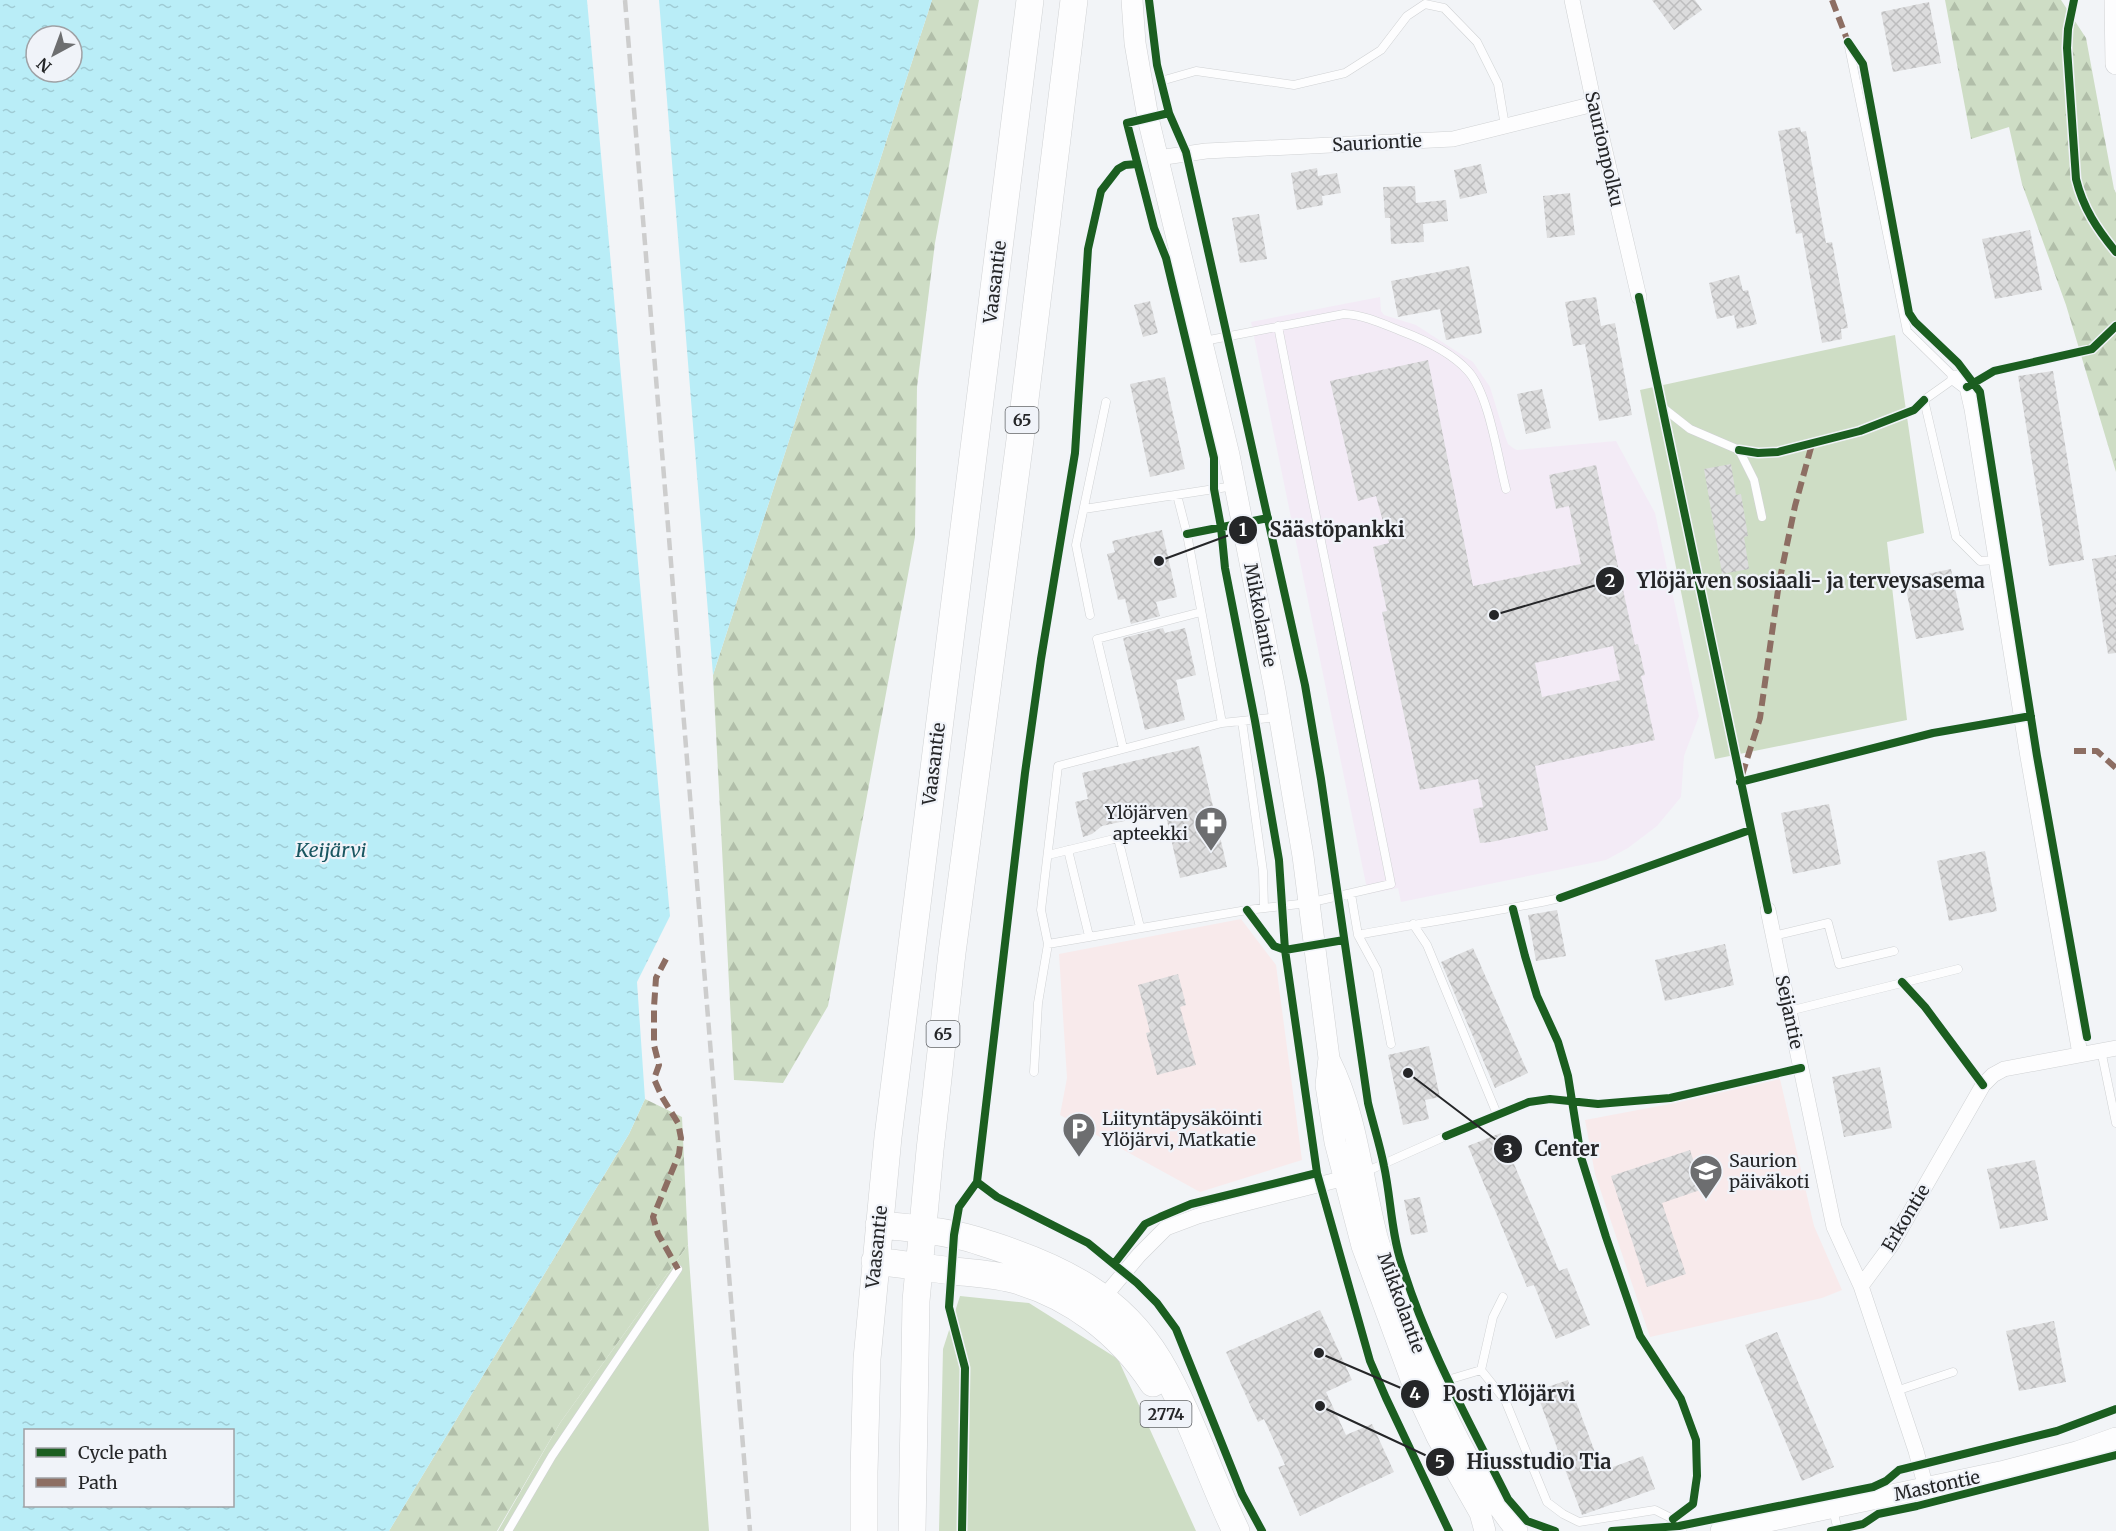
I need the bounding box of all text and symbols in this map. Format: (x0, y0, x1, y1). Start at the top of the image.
north arrow (24, 24, 84, 84)
text: N (33, 53, 55, 77)
street label: Saurionpolku (1580, 89, 1629, 209)
street label: Sauriontie (1331, 129, 1422, 156)
street label: Vaasantie (978, 239, 1011, 326)
road number: 65 (1006, 407, 1038, 433)
callout: Säästöpankki (1228, 511, 1417, 549)
text: Säästöpankki (1269, 517, 1405, 542)
text: 1 (1239, 518, 1247, 541)
street label: Mikkolantie (1239, 561, 1282, 669)
callout: Ylöjärven sosiaali- ja terveysasema (1595, 562, 1997, 600)
text: Ylöjärven sosiaali- ja terveysasema (1636, 568, 1985, 593)
text: 2 (1605, 569, 1615, 592)
street label: Vaasantie (917, 721, 950, 808)
place label: Ylöjärven apteekki (1104, 801, 1188, 845)
pharmacy icon: Ylöjärven apteekki (1193, 805, 1229, 852)
water label: Keijärvi (294, 837, 367, 862)
street label: Seijantie (1770, 973, 1809, 1051)
road number: 65 (926, 1021, 960, 1047)
place label: Liityntäpysäköinti Ylöjärvi, Matkatie (1101, 1107, 1262, 1151)
parking icon: Liityntäpysäköinti Ylöjärvi, Matkatie (1061, 1111, 1097, 1158)
callout: Center (1493, 1130, 1612, 1168)
text: Center (1535, 1136, 1599, 1161)
text: 3 (1503, 1138, 1513, 1161)
place label: Saurion päiväkoti (1729, 1149, 1810, 1193)
school or university icon: Saurion päiväkoti (1688, 1153, 1724, 1200)
street label: Erkontie (1877, 1180, 1935, 1256)
street label: Vaasantie (861, 1204, 892, 1291)
street label: Mikkolantie (1373, 1249, 1430, 1356)
callout: Posti Ylöjärvi (1400, 1375, 1587, 1413)
text: Posti Ylöjärvi (1443, 1381, 1575, 1406)
text: 4 (1409, 1382, 1421, 1405)
road number: 2774 (1140, 1401, 1192, 1427)
legend (24, 1429, 234, 1507)
text: Cycle path (78, 1441, 168, 1464)
callout: Hiusstudio Tia (1425, 1443, 1624, 1481)
text: Hiusstudio Tia (1467, 1449, 1611, 1474)
text: 5 (1435, 1450, 1445, 1473)
street label: Mastontie (1892, 1465, 1982, 1506)
text: Path (78, 1471, 118, 1494)

